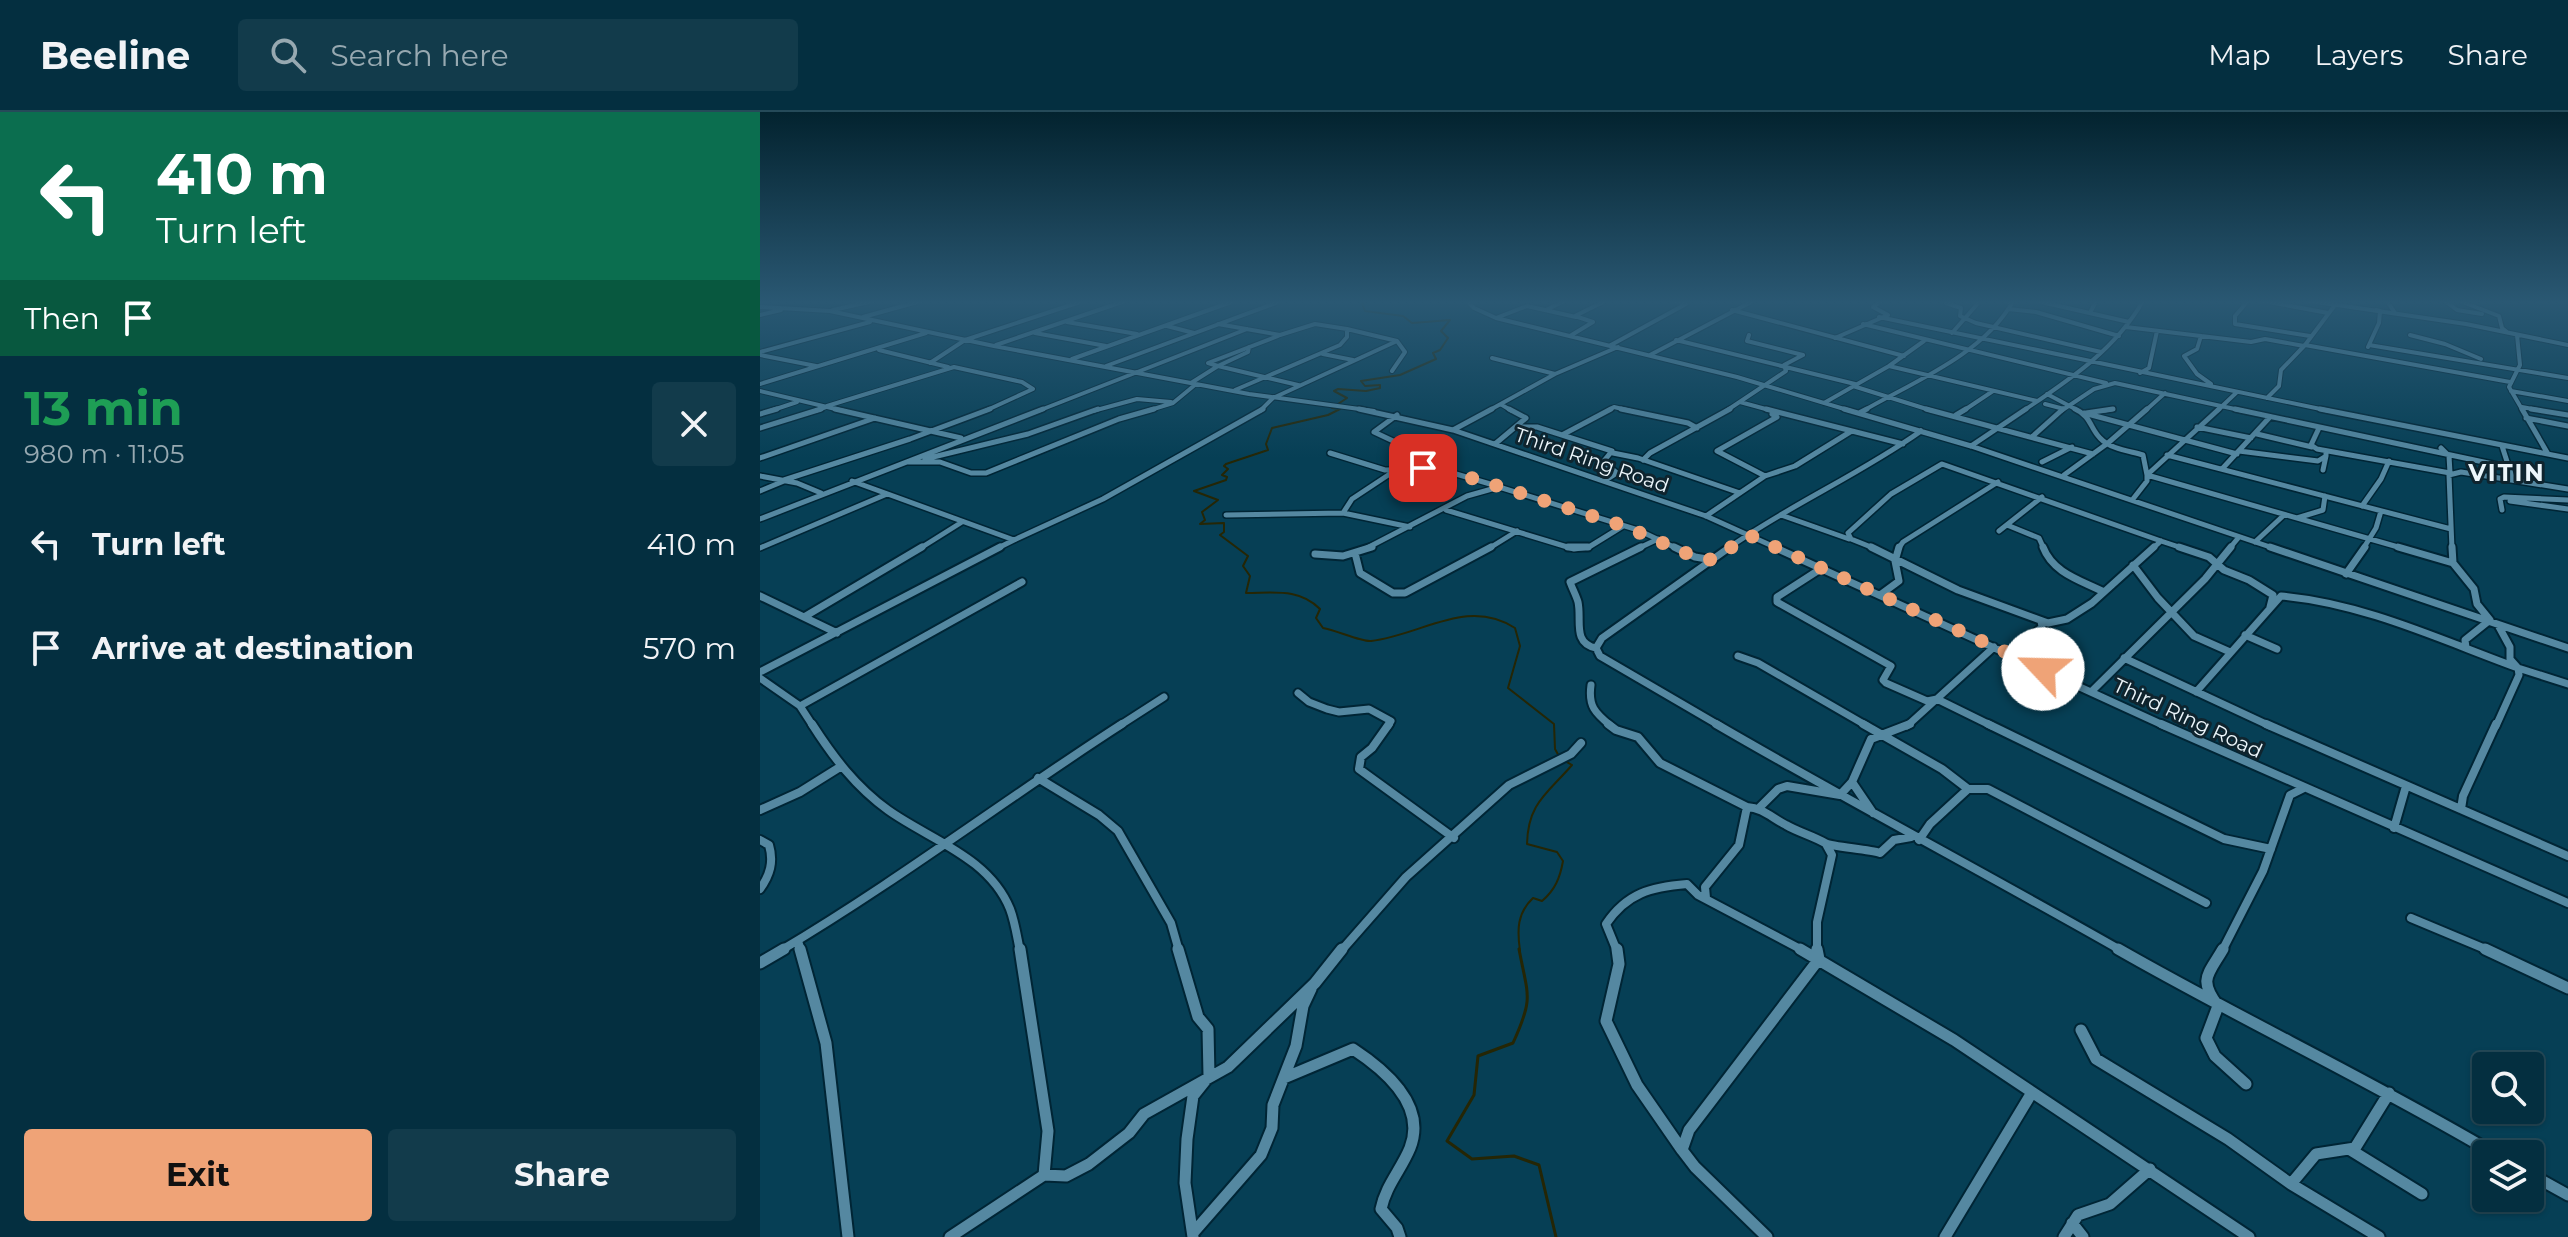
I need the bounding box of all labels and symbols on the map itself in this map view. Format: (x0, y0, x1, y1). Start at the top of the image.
street label: Third Ring Road (1512, 422, 1672, 498)
pin (1389, 434, 1457, 502)
district label: VITIN (2467, 458, 2546, 487)
position arrow (2001, 627, 2085, 711)
street label: Third Ring Road (2110, 673, 2266, 763)

